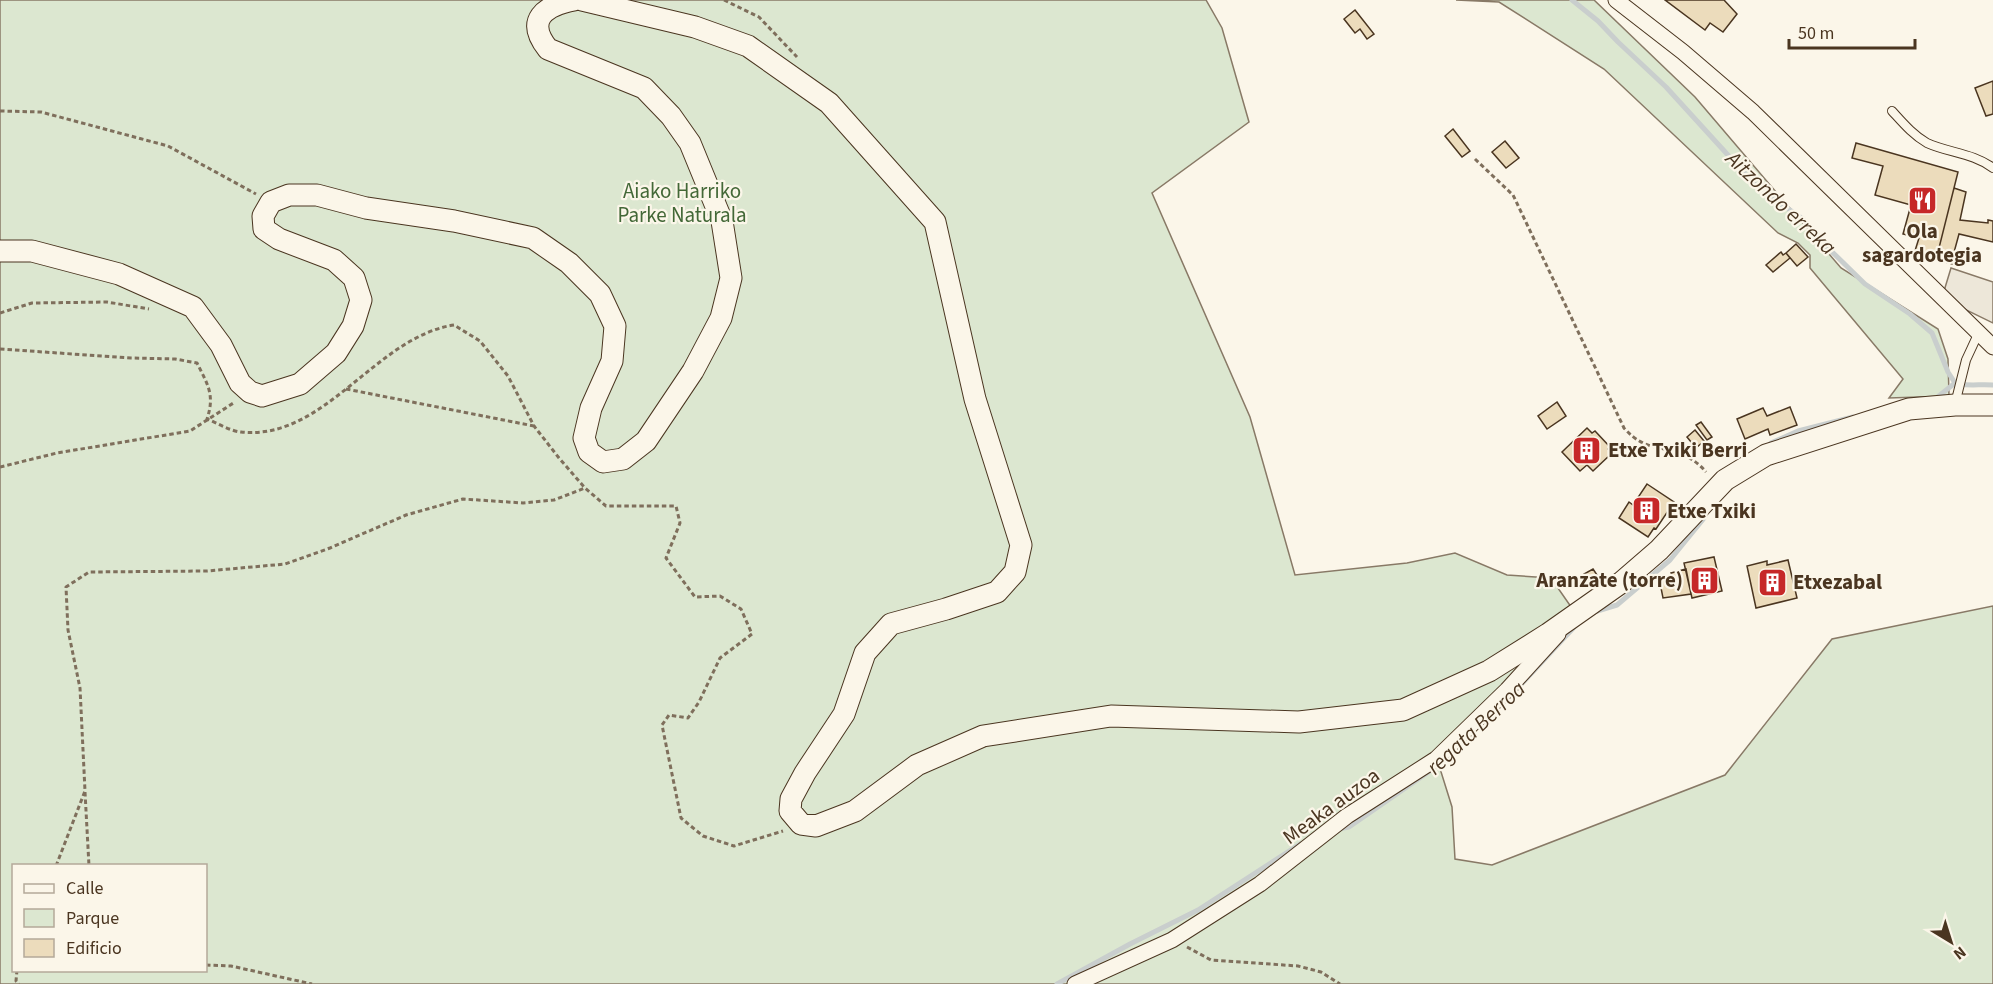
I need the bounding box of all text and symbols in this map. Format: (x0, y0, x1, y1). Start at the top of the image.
scale bar (1789, 12, 1915, 50)
text: 50 m (1798, 21, 1834, 46)
water label: Aitzondo erreka (1717, 142, 1843, 263)
park label: Aiako Harriko Parke Naturala (617, 176, 747, 230)
restaurant icon: Ola sagardotegia (1906, 184, 1938, 216)
place label: Ola sagardotegia (1862, 216, 1982, 270)
building icon: Etxe Txiki Berri (1571, 434, 1603, 466)
place label: Etxe Txiki Berri (1608, 435, 1747, 465)
building icon: Etxe Txiki (1630, 495, 1662, 527)
place label: Etxe Txiki (1667, 496, 1756, 526)
building icon: Aranzate (torre) (1688, 564, 1720, 596)
place label: Aranzate (torre) (1535, 565, 1683, 595)
building icon: Etxezabal (1756, 566, 1788, 598)
place label: Etxezabal (1793, 567, 1882, 597)
water label: regata Berroa (1419, 673, 1533, 782)
street label: Meaka auzoa (1276, 761, 1386, 851)
legend (12, 864, 207, 972)
text: Calle (66, 876, 104, 901)
text: Parque (66, 906, 119, 931)
north arrow (1921, 912, 1981, 972)
text: Edificio (66, 936, 122, 961)
text: N (1949, 941, 1971, 965)

